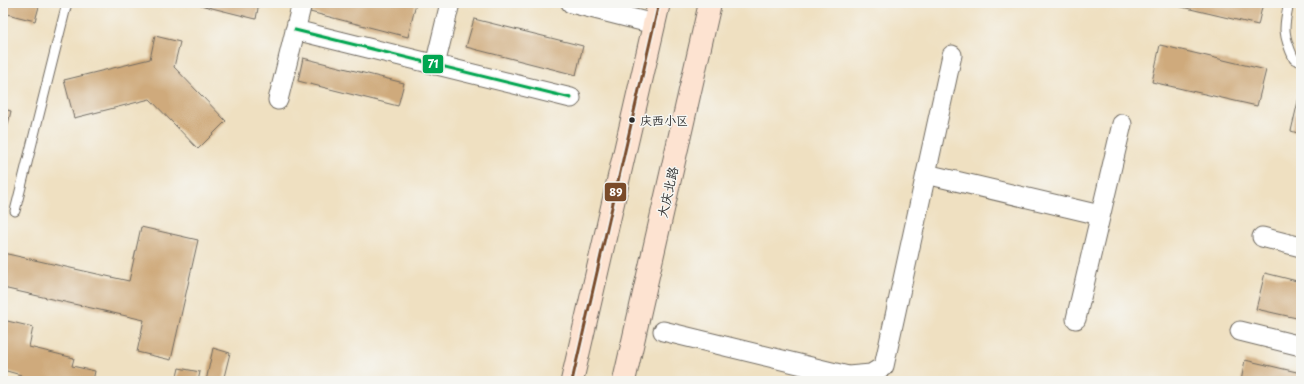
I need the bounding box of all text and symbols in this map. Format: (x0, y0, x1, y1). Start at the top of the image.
line badge: 71 (422, 54, 444, 74)
text: 71 (428, 55, 439, 72)
place label: 庆西小区 (640, 111, 688, 129)
marker: 庆西小区 (627, 115, 637, 125)
street label: 大庆北路 (652, 165, 682, 219)
line badge: 89 (604, 182, 627, 202)
text: 89 (609, 183, 623, 200)

